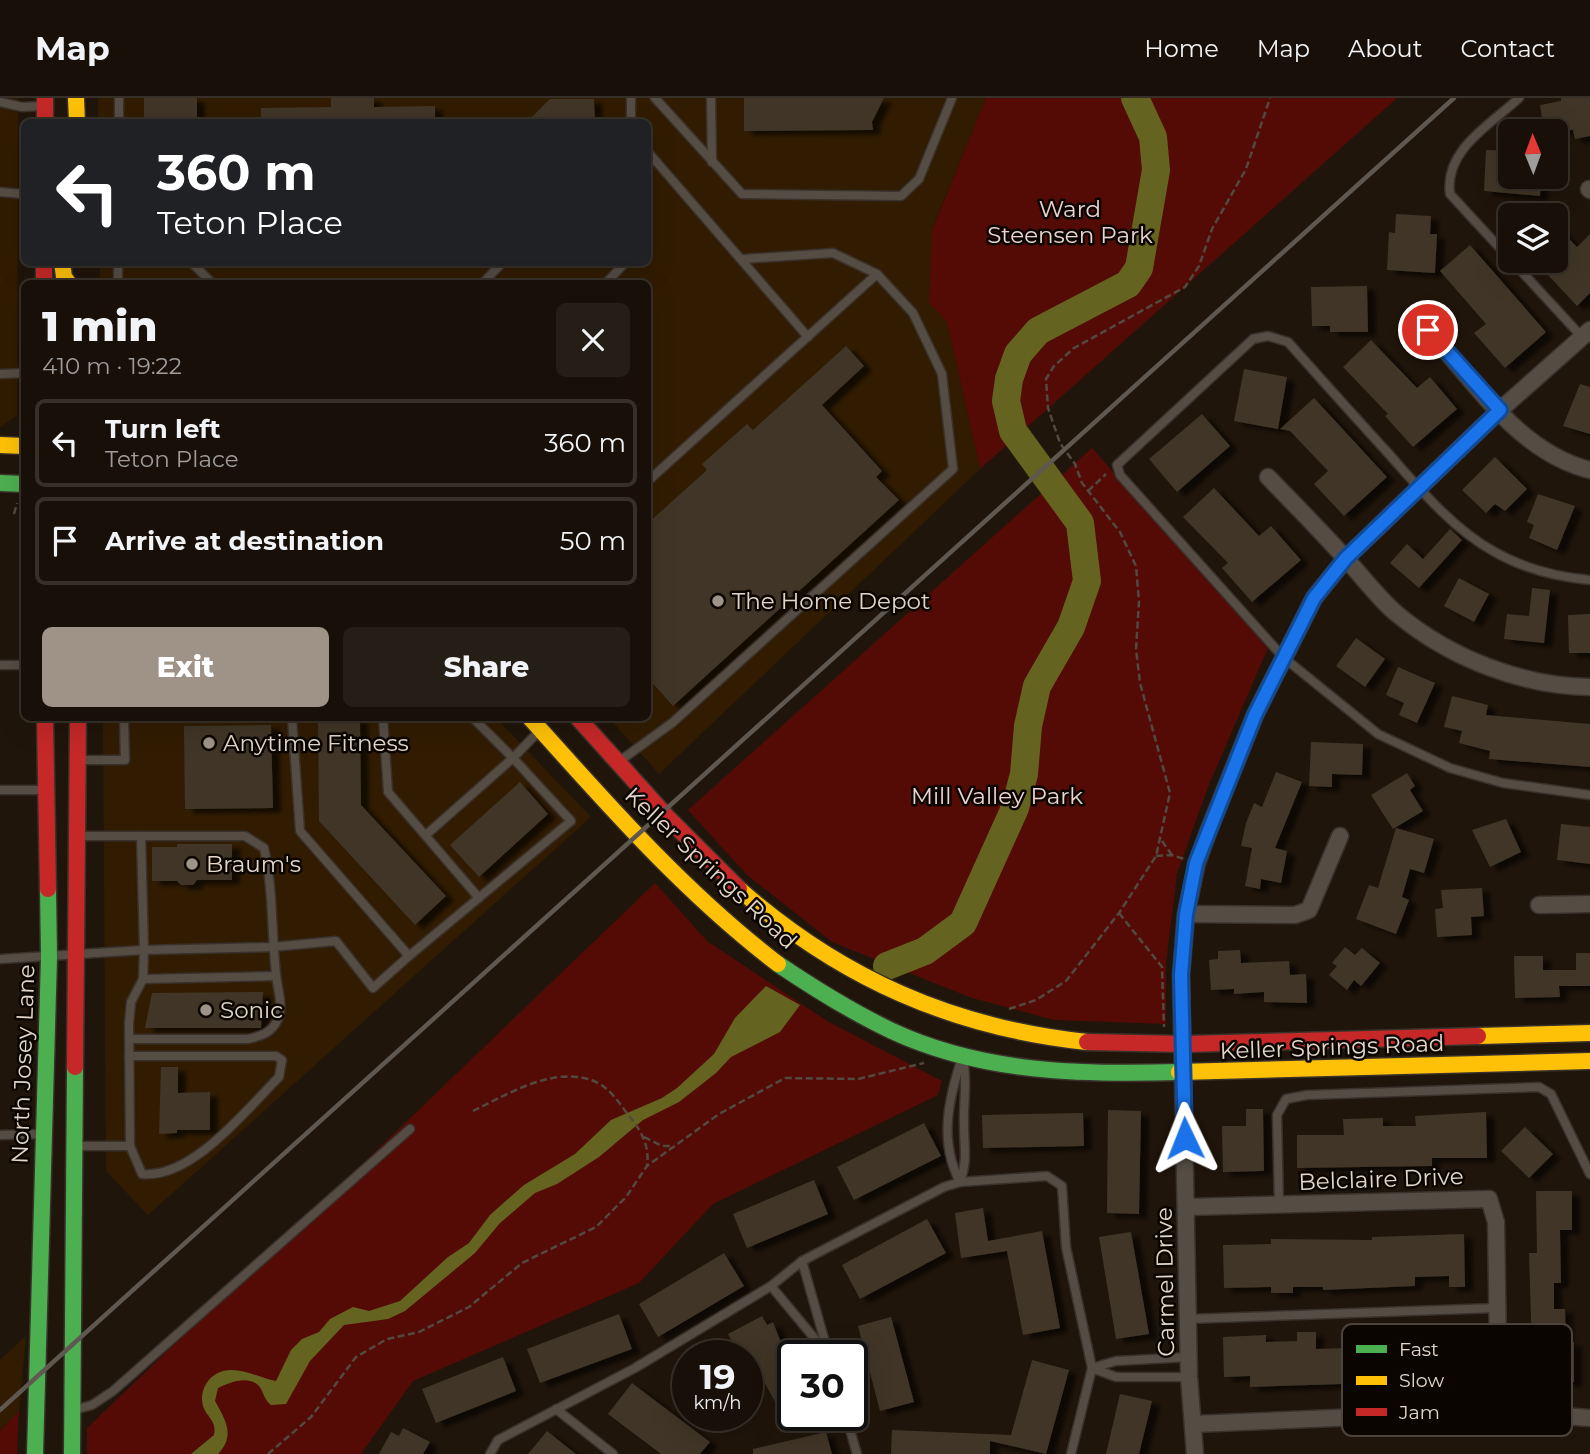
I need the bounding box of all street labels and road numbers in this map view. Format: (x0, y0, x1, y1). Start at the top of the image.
street label: Keller Springs Road (619, 781, 803, 955)
street label: North Josey Lane (6, 964, 40, 1164)
street label: Keller Springs Road (1219, 1029, 1445, 1065)
street label: Belclaire Drive (1298, 1162, 1464, 1196)
street label: Carmel Drive (1150, 1207, 1180, 1357)

